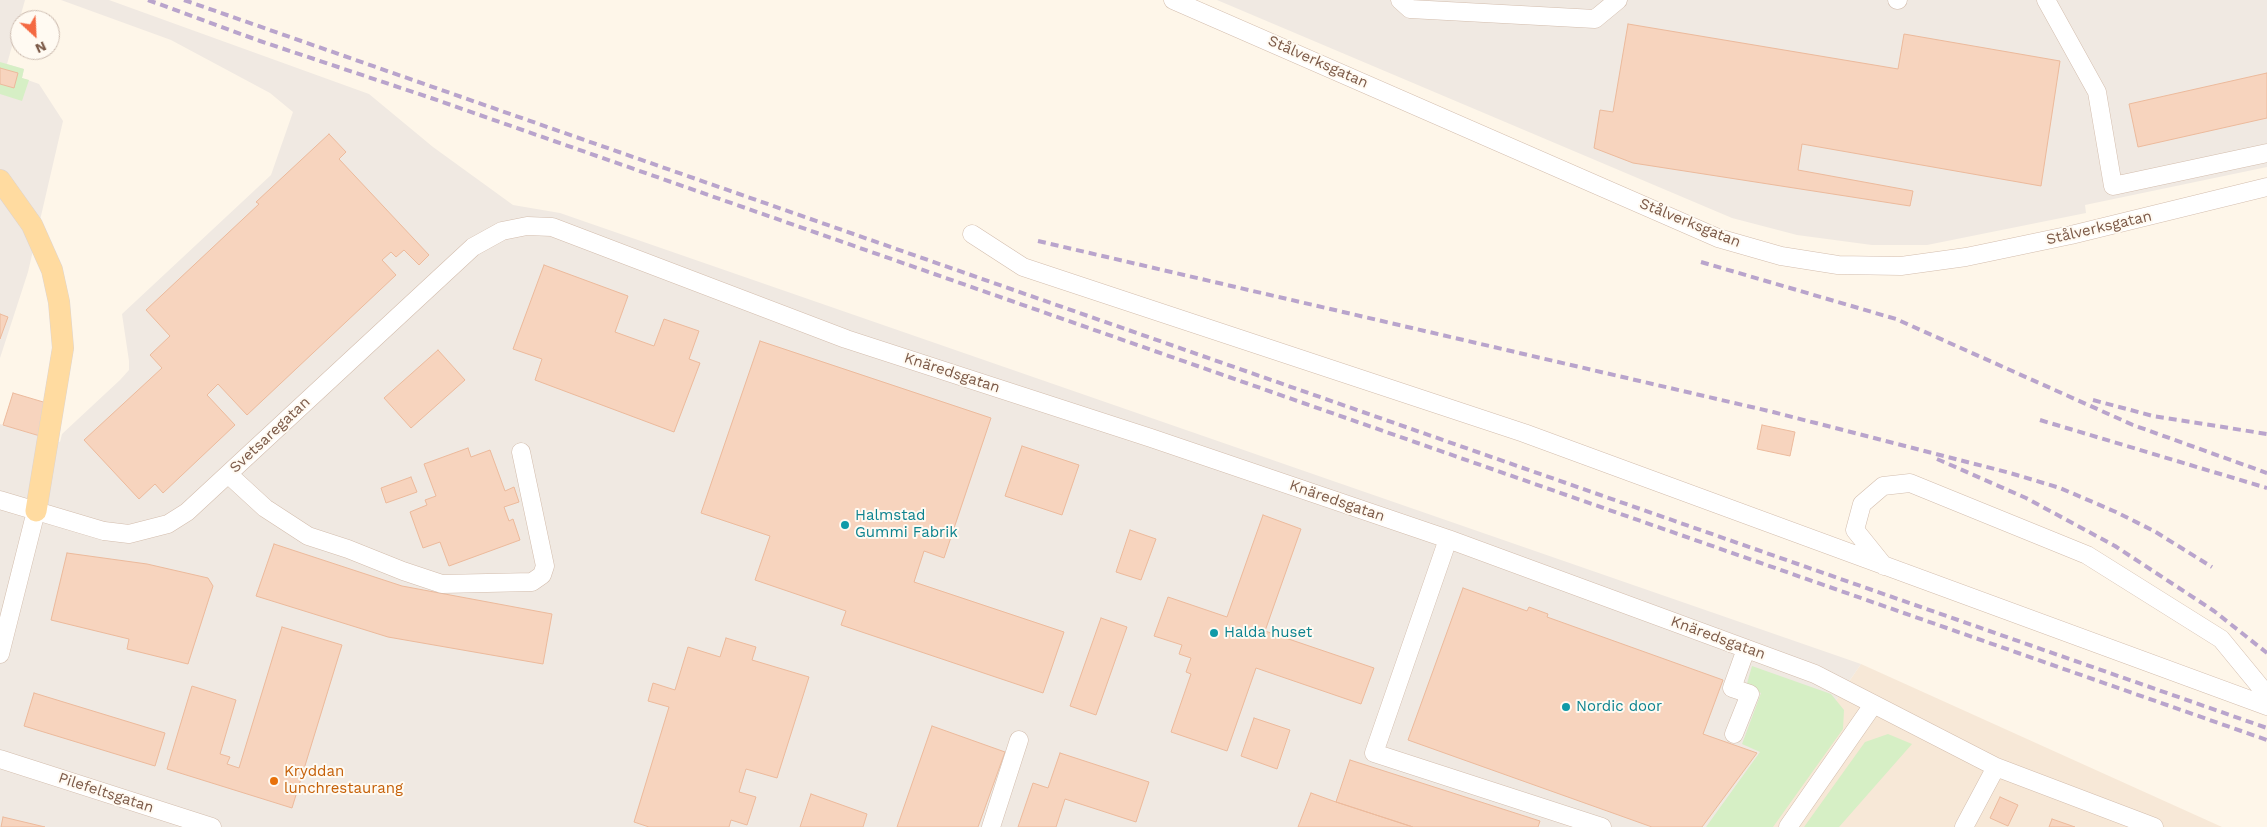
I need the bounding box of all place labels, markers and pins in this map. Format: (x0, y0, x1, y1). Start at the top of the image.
place label: Halmstad Gummi Fabrik (855, 507, 958, 542)
marker: Halmstad Gummi Fabrik (839, 519, 851, 531)
place label: Halda huset (1224, 624, 1312, 642)
marker: Halda huset (1208, 627, 1220, 639)
place label: Nordic door (1576, 698, 1662, 716)
marker: Nordic door (1560, 701, 1572, 713)
place label: Kryddan lunchrestaurang (284, 763, 403, 798)
marker: Kryddan lunchrestaurang (268, 775, 280, 787)

